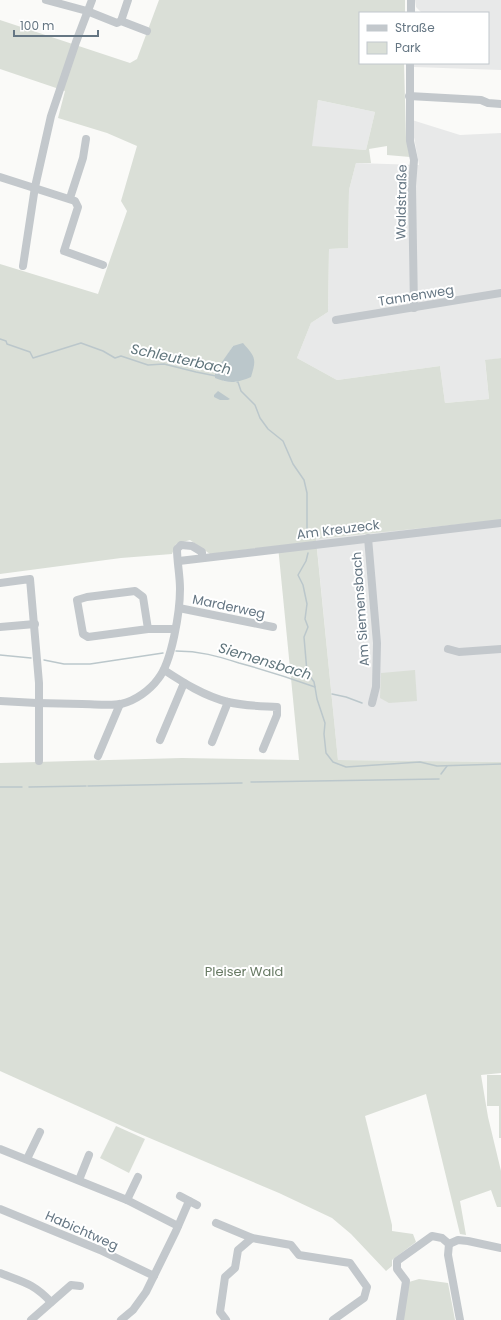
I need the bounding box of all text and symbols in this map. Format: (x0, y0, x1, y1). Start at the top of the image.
scale bar (14, 12, 98, 38)
legend (359, 12, 489, 64)
text: 100 m (20, 17, 54, 34)
text: Straße (395, 19, 435, 36)
text: Park (395, 39, 422, 56)
street label: Waldstraße (391, 164, 412, 240)
street label: Tannenweg (377, 280, 455, 311)
water label: Schleuterbach (129, 339, 233, 379)
street label: Am Kreuzeck (296, 515, 381, 544)
street label: Am Siemensbach (347, 551, 374, 667)
street label: Marderweg (191, 589, 267, 623)
water label: Siemensbach (216, 637, 314, 685)
park label: Pleiser Wald (205, 962, 283, 981)
street label: Habichtweg (42, 1206, 121, 1255)

